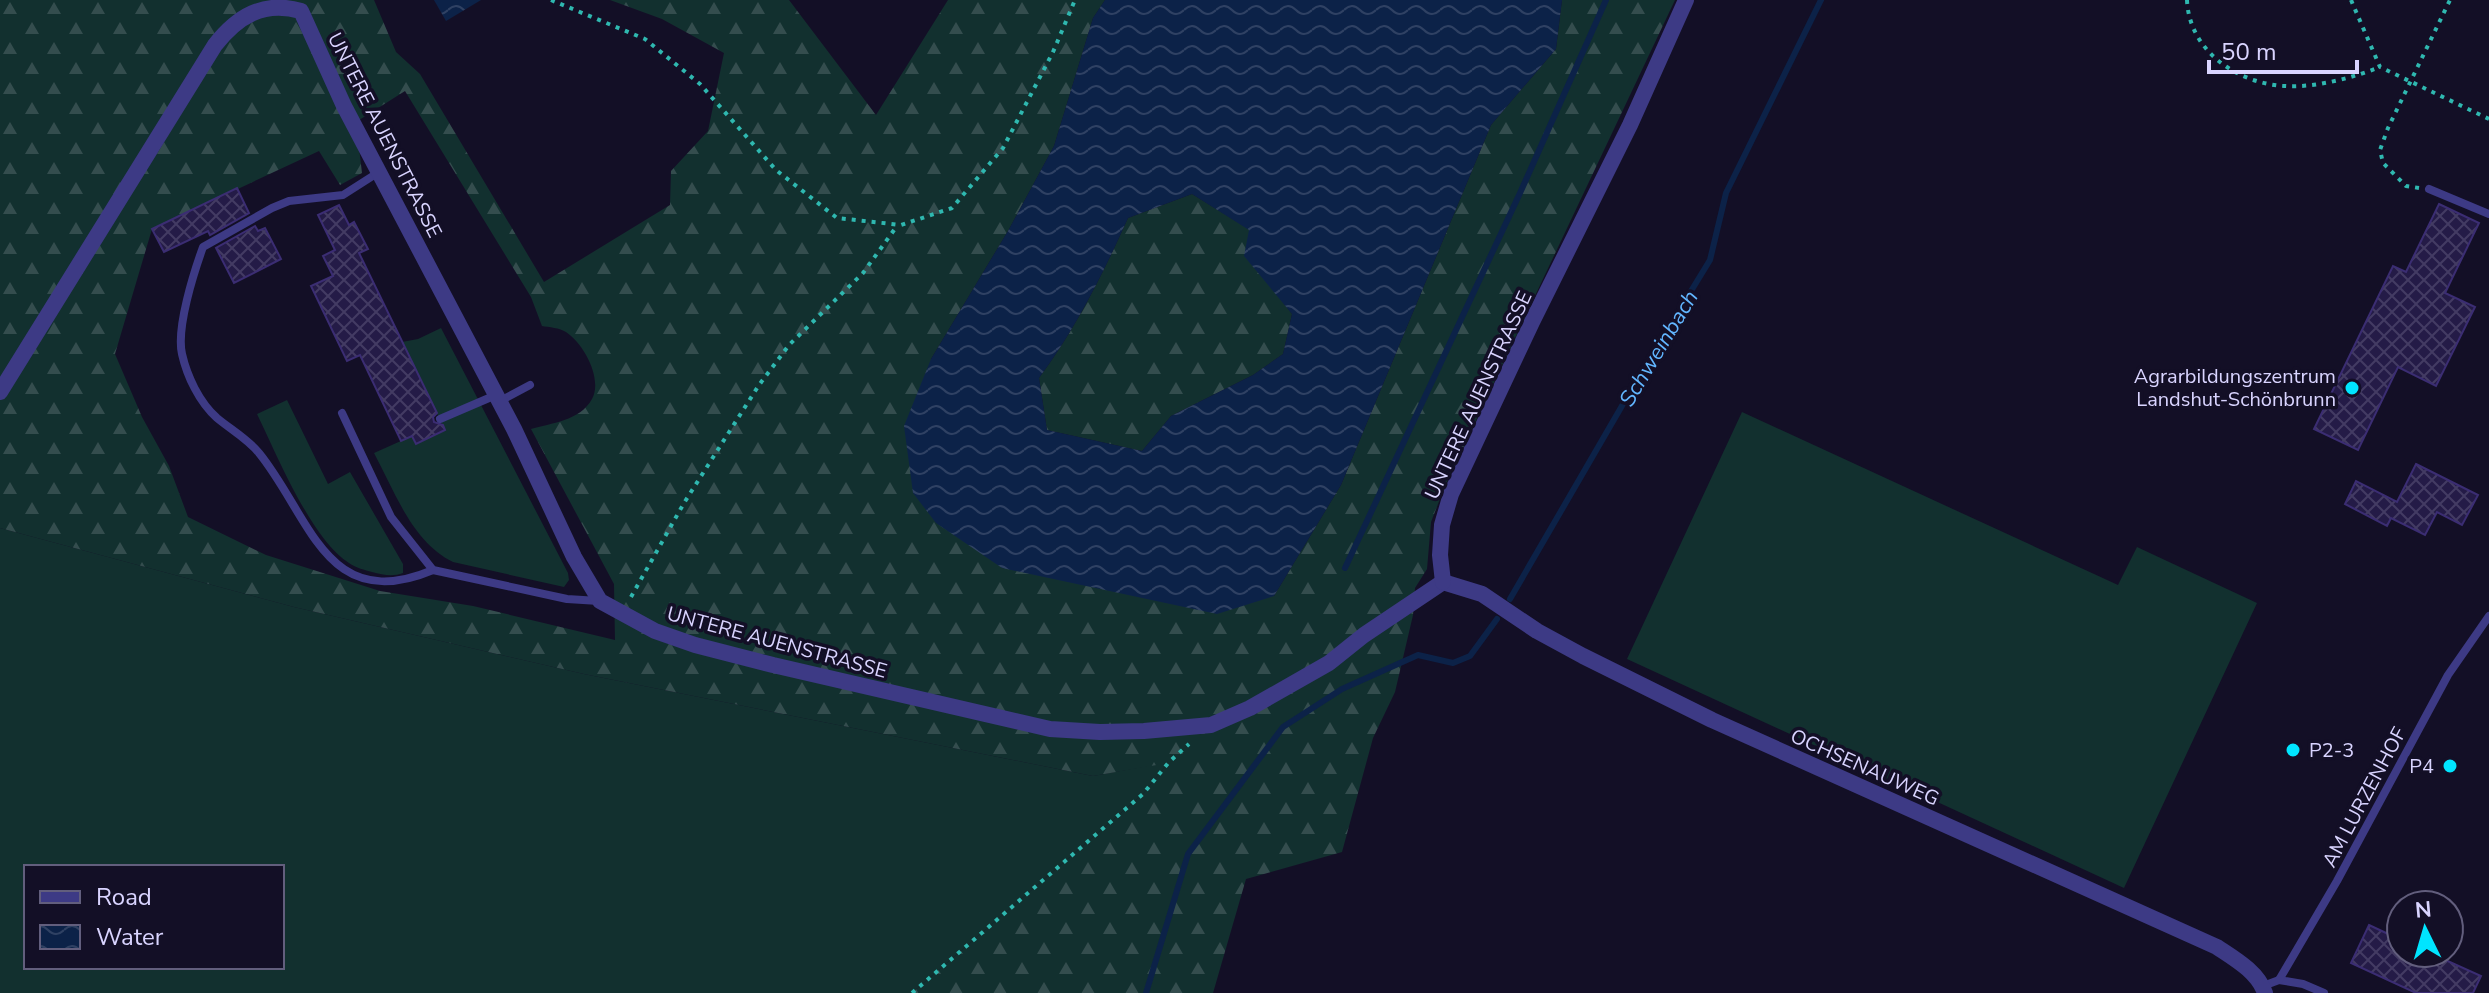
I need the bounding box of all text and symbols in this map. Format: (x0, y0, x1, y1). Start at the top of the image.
scale bar (2209, 24, 2357, 74)
street label: UNTERE AUENSTRASSE (321, 28, 448, 242)
text: 50 m (2221, 36, 2277, 68)
water label: Schweinbach (1612, 285, 1705, 412)
street label: UNTERE AUENSTRASSE (1418, 287, 1539, 504)
place label: Agrarbildungszentrum Landshut-Schönbrunn (2134, 363, 2336, 413)
marker: Agrarbildungszentrum Landshut-Schönbrunn (2343, 379, 2361, 397)
street label: UNTERE AUENSTRASSE (664, 600, 890, 685)
street label: OCHSENAUWEG (1786, 723, 1943, 812)
street label: AM LURZENHOF (2316, 723, 2413, 872)
place label: P2-3 (2309, 737, 2354, 764)
marker: P2-3 (2284, 741, 2302, 759)
place label: P4 (2409, 753, 2434, 780)
marker: P4 (2441, 757, 2459, 775)
legend (24, 865, 284, 969)
text: Road (96, 881, 152, 913)
north arrow (2385, 889, 2465, 969)
text: N (2414, 894, 2433, 926)
text: Water (96, 921, 164, 953)

